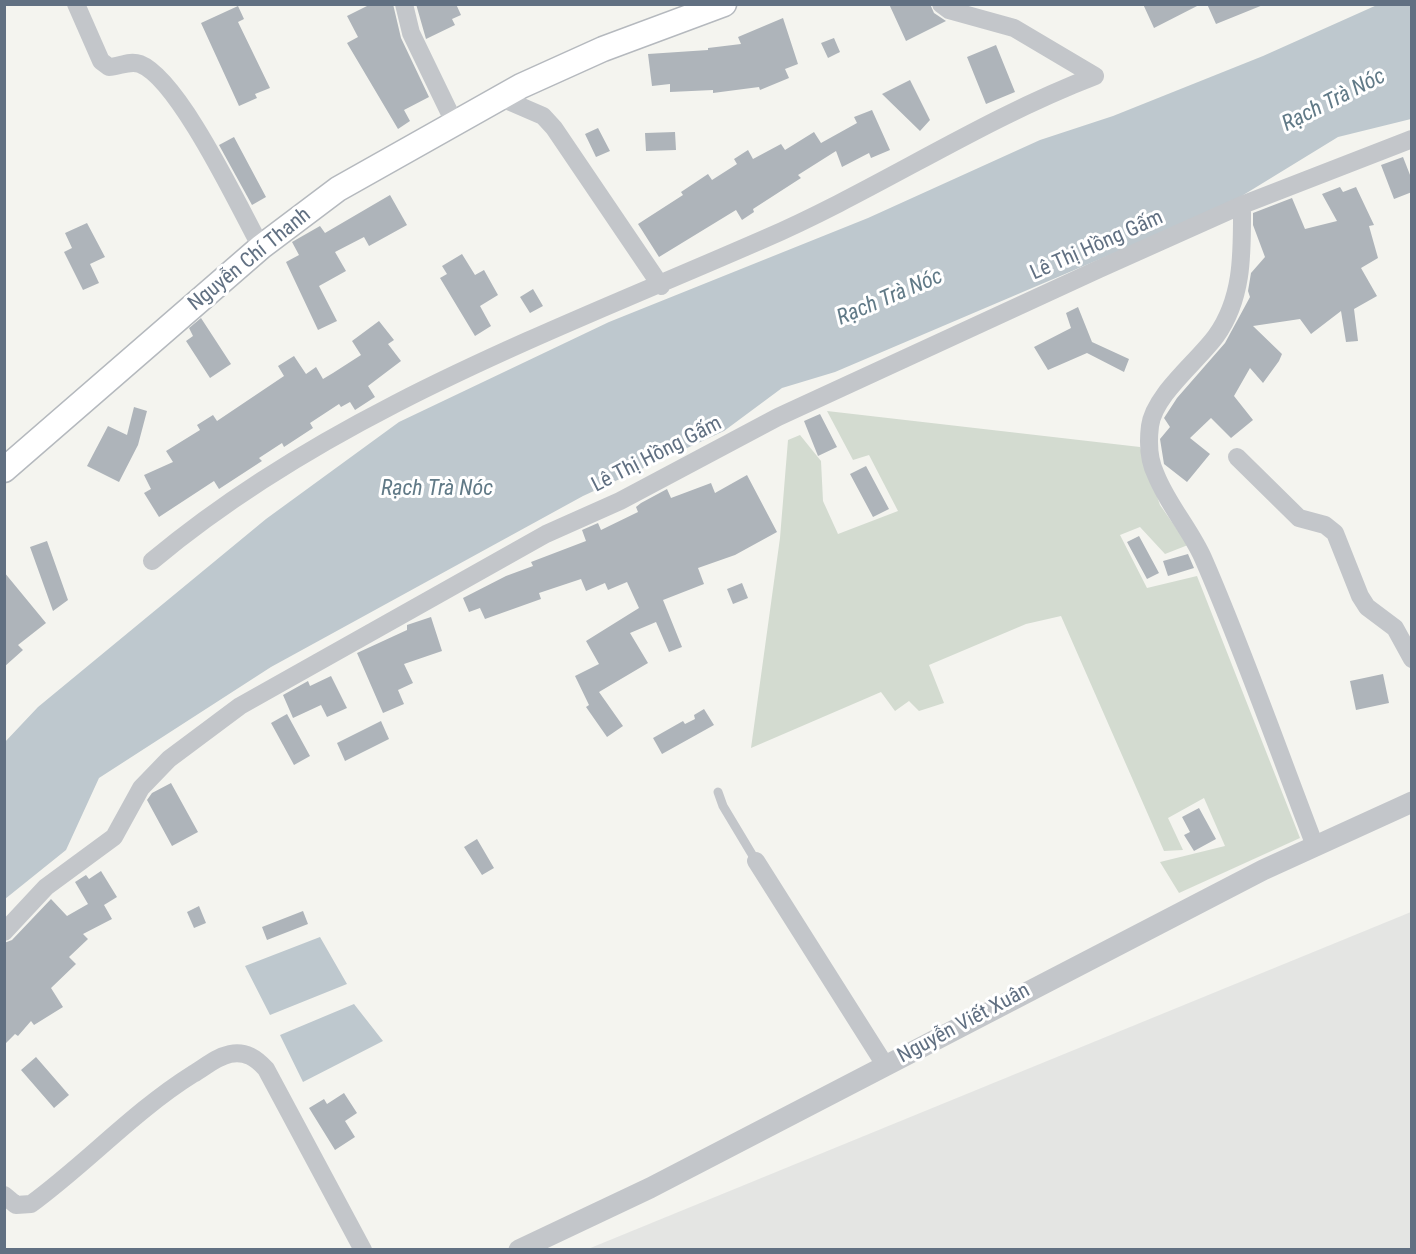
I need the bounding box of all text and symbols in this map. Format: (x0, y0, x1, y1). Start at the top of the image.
water label: Rạch Trà Nóc (1278, 64, 1390, 138)
street label: Nguyễn Chí Thanh (184, 203, 316, 317)
street label: Lê Thị Hồng Gấm (1027, 205, 1167, 287)
water label: Rạch Trà Nóc (833, 264, 947, 332)
street label: Lê Thị Hồng Gấm (588, 411, 726, 499)
water label: Rạch Trà Nóc (381, 476, 493, 502)
street label: Nguyễn Viết Xuân (894, 979, 1034, 1069)

